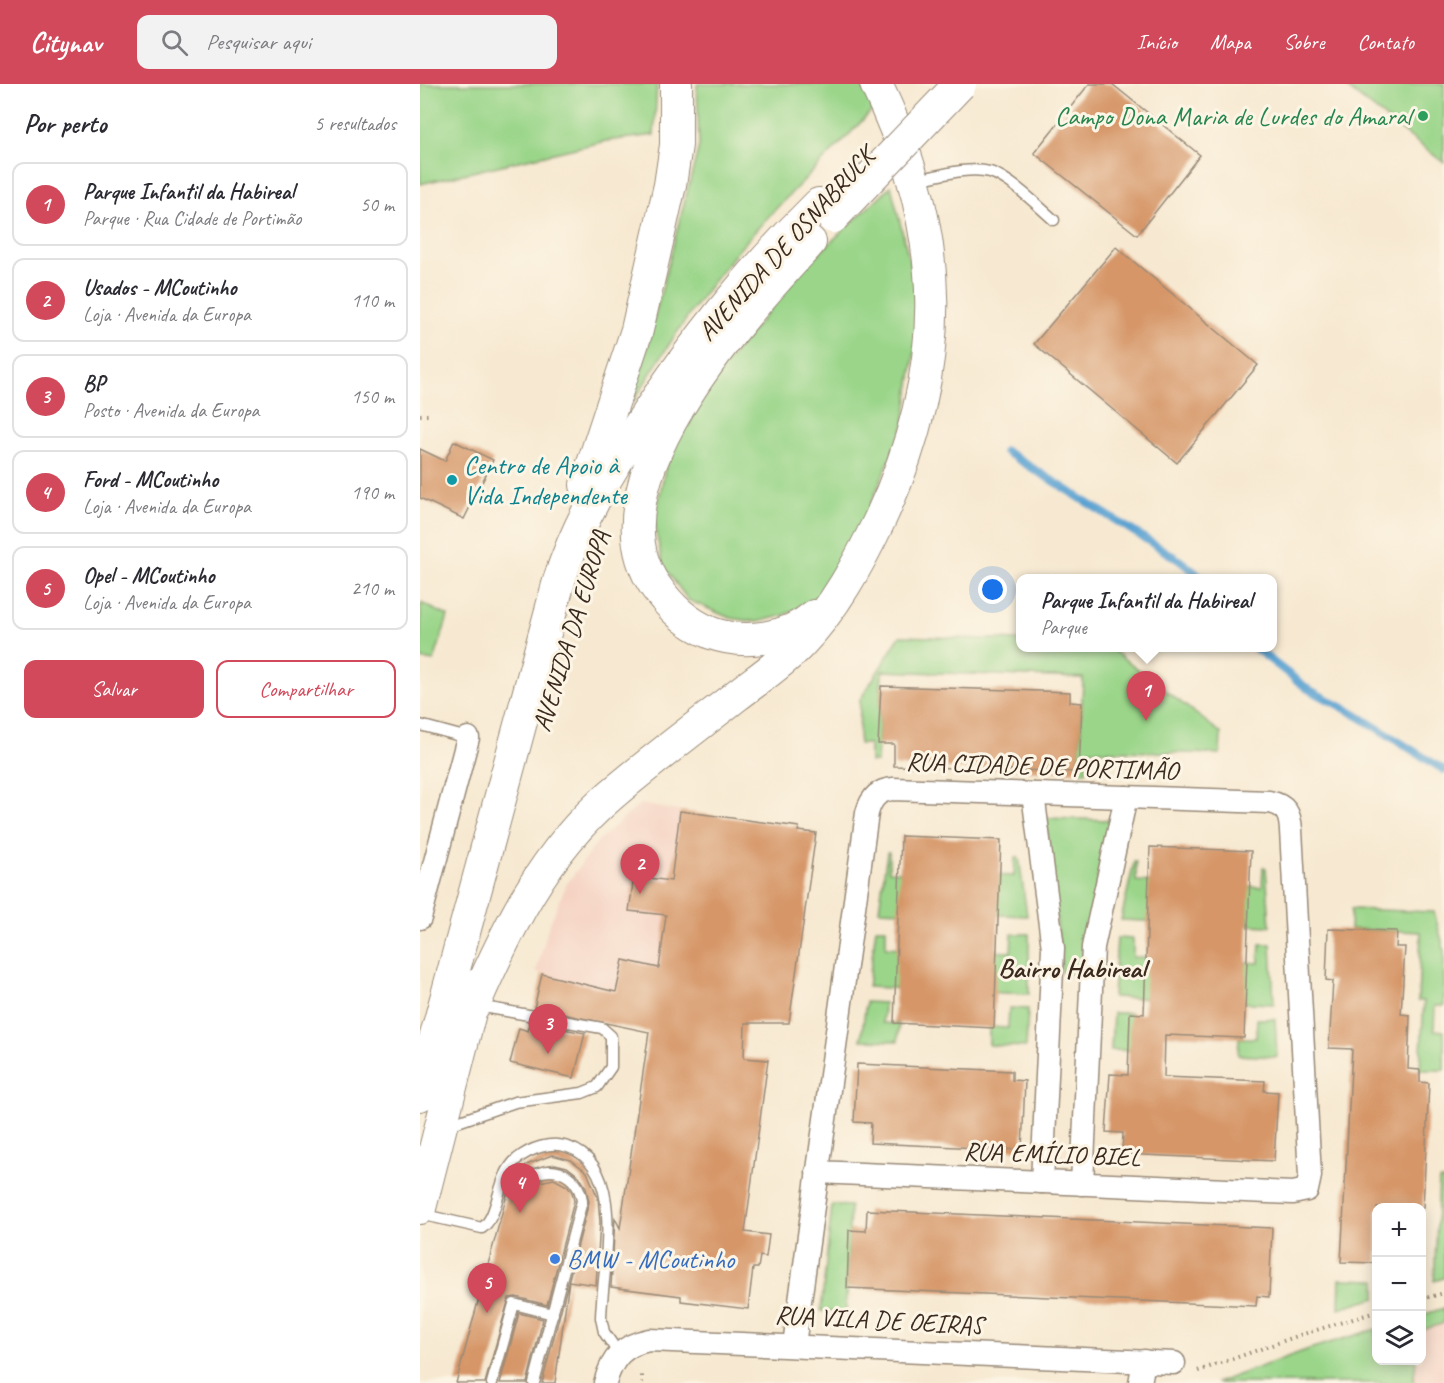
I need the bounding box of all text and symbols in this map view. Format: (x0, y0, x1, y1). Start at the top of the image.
search box (137, 15, 557, 69)
text: Citynav (30, 25, 101, 60)
icon: search (158, 26, 191, 59)
text: Pesquisar aqui (206, 28, 311, 56)
text: Início (1137, 29, 1177, 55)
text: Mapa (1210, 29, 1251, 55)
text: Sobre (1284, 29, 1324, 55)
text: Contato (1357, 29, 1414, 55)
place label: Campo Dona Maria de Lurdes do Amaral (1055, 100, 1416, 133)
text: Por perto (24, 107, 106, 140)
marker: Campo Dona Maria de Lurdes do Amaral (1416, 109, 1430, 123)
text: 5 resultados (314, 111, 396, 136)
street label: AVENIDA DE OSNABRUCK (690, 137, 885, 348)
text: Parque Infantil da Habireal (83, 178, 294, 206)
text: 1 (41, 192, 50, 217)
text: 50 m (360, 192, 394, 217)
text: Parque · Rua Cidade de Portimão (83, 206, 301, 231)
text: Usados - MCoutinho (83, 274, 236, 302)
text: 2 (41, 288, 50, 313)
text: 110 m (351, 288, 394, 313)
text: Loja · Avenida da Europa (83, 302, 251, 327)
text: BP (83, 370, 105, 398)
text: 3 (41, 384, 50, 409)
text: 150 m (351, 384, 394, 409)
text: Posto · Avenida da Europa (83, 398, 259, 423)
place label: Centro de Apoio à Vida Independente (464, 449, 628, 512)
text: Ford - MCoutinho (83, 466, 218, 494)
marker: Centro de Apoio à Vida Independente (445, 473, 459, 487)
text: 4 (41, 480, 50, 505)
text: 190 m (351, 480, 394, 505)
text: Loja · Avenida da Europa (83, 494, 251, 519)
street label: AVENIDA DA EUROPA (525, 526, 617, 735)
text: Opel - MCoutinho (83, 562, 215, 590)
popup (1016, 574, 1277, 652)
your location (978, 575, 1007, 604)
text: 5 (41, 576, 50, 601)
text: 210 m (351, 576, 394, 601)
text: Parque Infantil da Habireal (1041, 587, 1252, 615)
text: Loja · Avenida da Europa (83, 590, 251, 615)
text: Parque (1041, 615, 1087, 640)
button: Salvar (24, 660, 204, 718)
button: Compartilhar (216, 660, 396, 718)
pin: 1 (1126, 672, 1166, 721)
street label: RUA CIDADE DE PORTIMÃO (905, 745, 1182, 787)
pin: 2 (620, 844, 660, 894)
district label: Bairro Habireal (998, 951, 1151, 985)
pin: 3 (528, 1004, 568, 1054)
street label: RUA EMÍLIO BIEL (963, 1134, 1142, 1174)
pin: 4 (500, 1164, 540, 1213)
map controls (1372, 1203, 1426, 1365)
button: + (1372, 1203, 1426, 1257)
place label: BMW - MCoutinho (567, 1243, 736, 1276)
marker: BMW - MCoutinho (548, 1252, 562, 1266)
button: − (1372, 1257, 1426, 1311)
pin: 5 (468, 1264, 506, 1313)
street label: RUA VILA DE OEIRAS (774, 1298, 988, 1342)
button: layers (1372, 1311, 1426, 1365)

